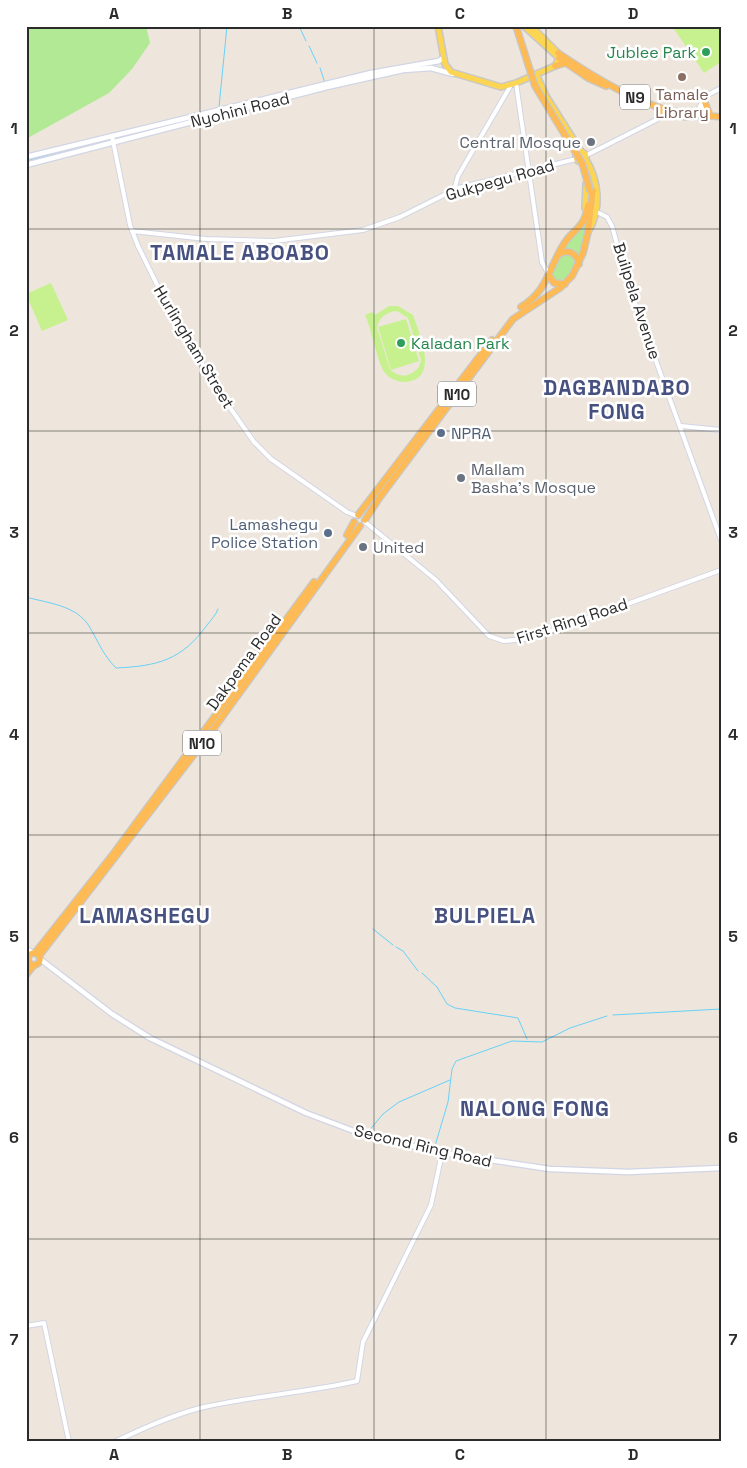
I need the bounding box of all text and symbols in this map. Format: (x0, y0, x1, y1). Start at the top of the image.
text: A (109, 3, 119, 24)
text: B (282, 3, 292, 24)
text: C (455, 3, 465, 24)
text: D (628, 3, 638, 24)
place label: Jublee Park (607, 42, 696, 63)
marker: Jublee Park (700, 46, 712, 58)
marker: Tamale Library (676, 71, 688, 83)
road number: N9 (620, 84, 650, 110)
place label: Tamale Library (655, 84, 709, 123)
street label: Nyohini Road (188, 88, 292, 132)
text: 1 (10, 118, 18, 139)
text: 1 (729, 118, 737, 139)
place label: Central Mosque (460, 132, 581, 153)
marker: Central Mosque (585, 136, 597, 148)
street label: Gukpegu Road (443, 154, 557, 206)
district label: TAMALE ABOABO (150, 239, 330, 266)
street label: Builpela Avenue (608, 240, 666, 362)
street label: Hurlingham Street (149, 282, 239, 412)
text: 2 (9, 320, 19, 341)
text: 2 (728, 320, 738, 341)
place label: Kaladan Park (411, 333, 510, 354)
marker: Kaladan Park (395, 337, 407, 349)
district label: DAGBANDABO FONG (543, 374, 691, 425)
road number: N10 (438, 382, 476, 406)
place label: NPRA (451, 423, 491, 444)
marker: NPRA (435, 427, 447, 439)
place label: Mallam Basha's Mosque (471, 459, 596, 498)
marker: Mallam Basha's Mosque (455, 472, 467, 484)
place label: Lamashegu Police Station (211, 514, 318, 553)
text: 3 (9, 522, 19, 543)
text: 3 (728, 522, 738, 543)
marker: Lamashegu Police Station (322, 527, 334, 539)
place label: United (373, 537, 424, 558)
marker: United (357, 541, 369, 553)
street label: First Ring Road (514, 593, 630, 649)
street label: Dakpema Road (202, 609, 286, 715)
text: 4 (9, 724, 19, 745)
text: 4 (728, 724, 738, 745)
road number: N10 (183, 730, 221, 756)
district label: LAMASHEGU (79, 902, 211, 929)
district label: BULPIELA (434, 902, 536, 929)
text: 5 (9, 926, 19, 947)
text: 5 (728, 926, 738, 947)
district label: NALONG FONG (460, 1095, 610, 1122)
street label: Second Ring Road (352, 1120, 494, 1172)
text: 6 (9, 1127, 19, 1148)
text: 6 (728, 1127, 738, 1148)
text: 7 (10, 1329, 19, 1350)
text: 7 (729, 1329, 738, 1350)
text: A (109, 1444, 119, 1465)
text: B (282, 1444, 292, 1465)
text: C (455, 1444, 465, 1465)
text: D (628, 1444, 638, 1465)

